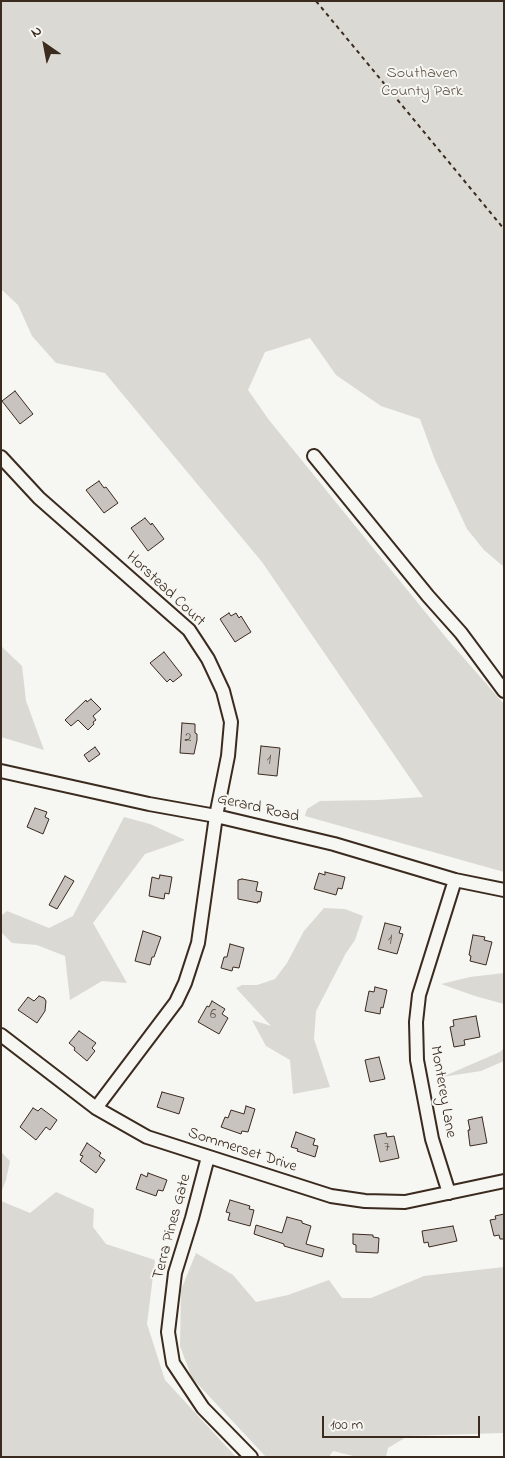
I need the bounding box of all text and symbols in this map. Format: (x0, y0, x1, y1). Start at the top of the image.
north arrow (20, 20, 70, 70)
text: N (27, 21, 46, 43)
park label: Southaven County Park (381, 64, 463, 102)
street label: Horstead Court (121, 548, 209, 632)
house number: 2 (185, 731, 191, 747)
house number: 1 (267, 753, 271, 769)
street label: Gerard Road (215, 790, 301, 828)
house number: 1 (388, 933, 392, 949)
house number: 6 (210, 1008, 216, 1024)
street label: Monterey Lane (424, 1044, 460, 1140)
street label: Sommerset Drive (185, 1124, 299, 1178)
house number: 7 (384, 1141, 390, 1157)
street label: Terra Pines Gate (150, 1172, 196, 1282)
scale bar (325, 1406, 482, 1438)
text: 100 m (330, 1414, 363, 1436)

